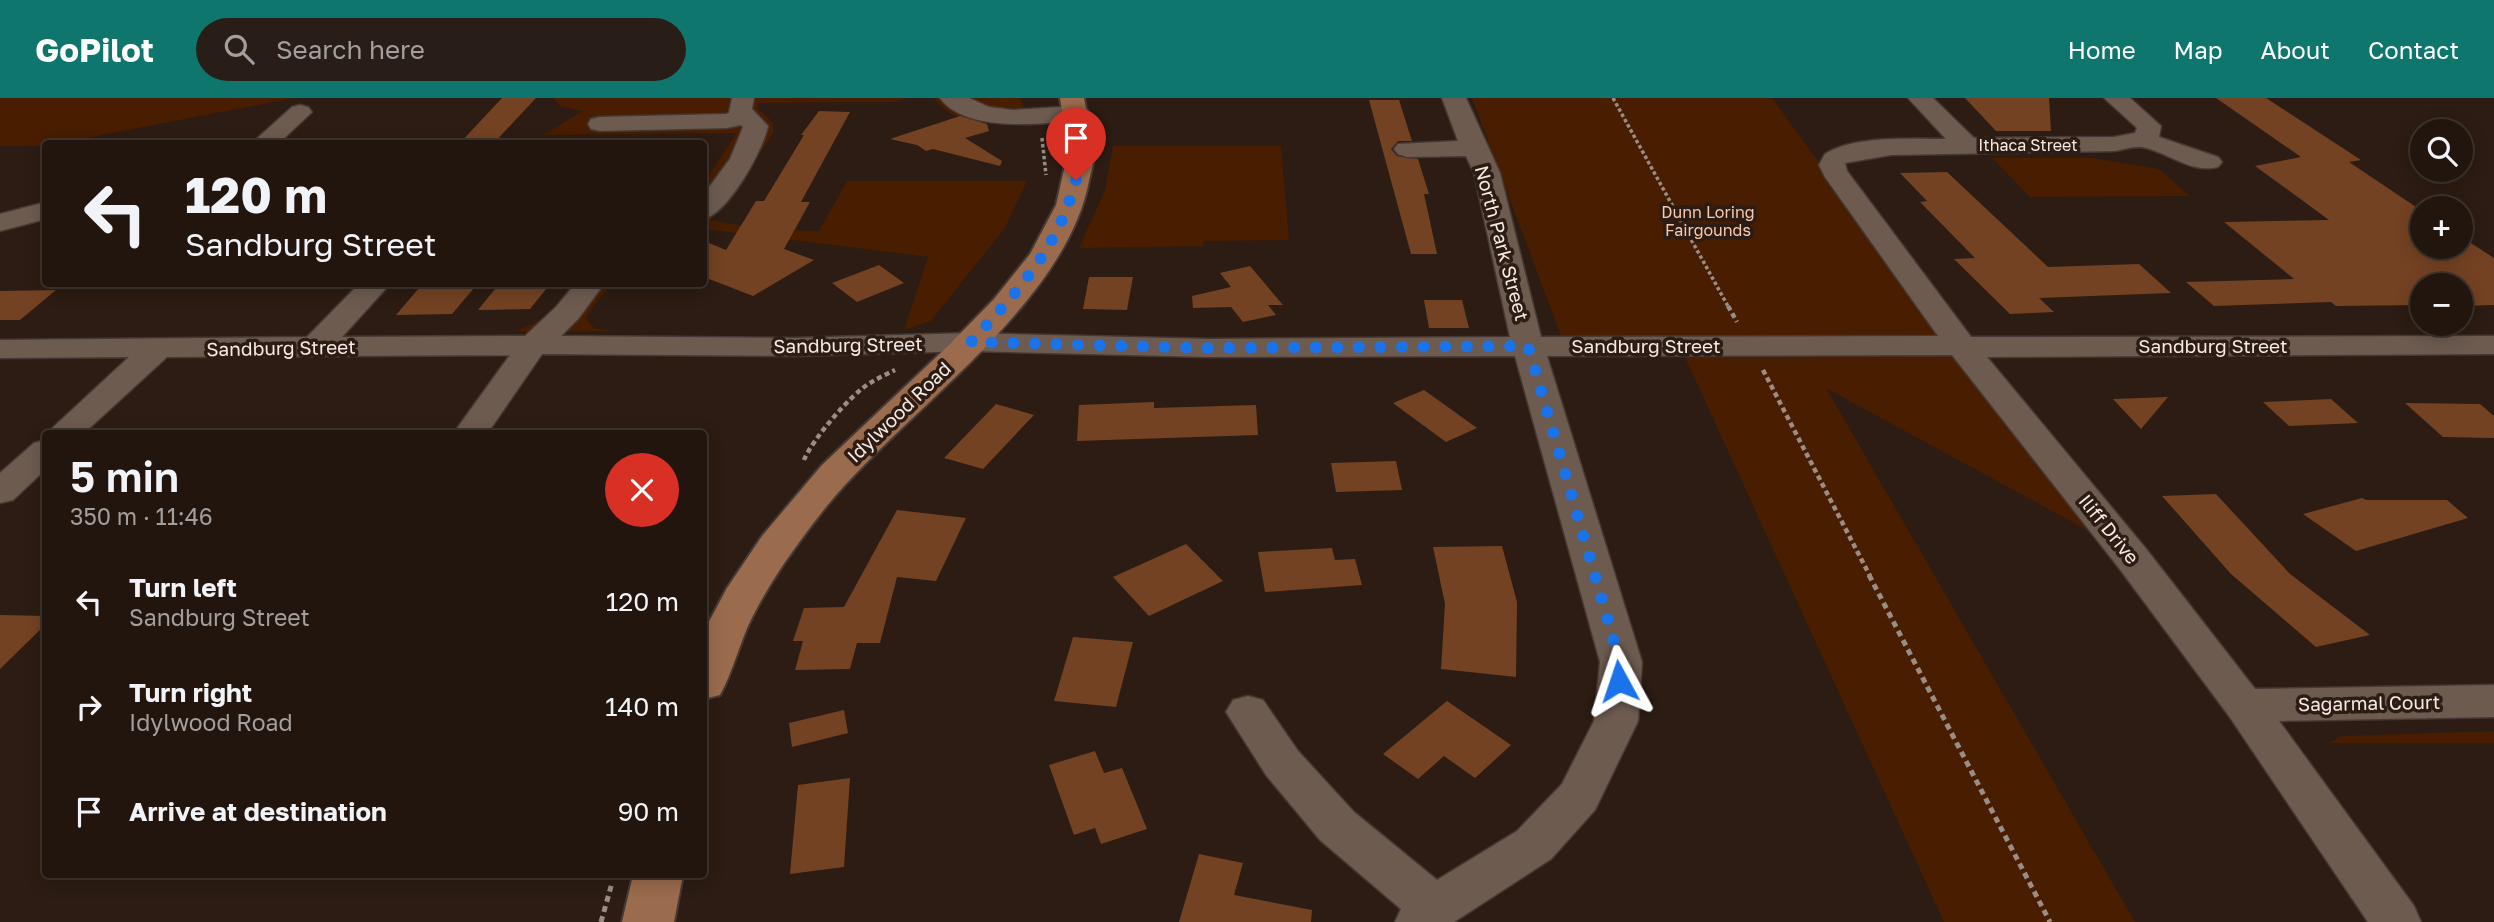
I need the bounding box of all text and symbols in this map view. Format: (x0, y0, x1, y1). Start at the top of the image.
search box (196, 18, 686, 81)
text: GoPilot (35, 30, 154, 69)
icon: search (220, 30, 258, 68)
text: Search here (276, 34, 425, 65)
text: Home (2068, 35, 2136, 64)
text: Map (2174, 35, 2223, 64)
text: About (2261, 35, 2330, 64)
text: Contact (2368, 35, 2459, 64)
pin (1046, 108, 1106, 180)
icon: arrive (1057, 119, 1095, 157)
map controls (2410, 119, 2473, 336)
button: search (2410, 119, 2473, 182)
street label: Ithaca Street (1978, 135, 2078, 155)
street label: North Park Street (1471, 163, 1534, 323)
text: 120 m (185, 165, 327, 224)
icon: left (70, 168, 161, 259)
button: + (2410, 196, 2473, 259)
park label: Dunn Loring Fairgounds (1661, 202, 1755, 240)
text: Sandburg Street (185, 225, 437, 263)
button: − (2410, 273, 2473, 336)
street label: Sandburg Street (773, 332, 923, 357)
street label: Sandburg Street (1571, 334, 1721, 357)
street label: Sandburg Street (2138, 334, 2288, 357)
street label: Sandburg Street (206, 335, 356, 360)
street label: Idylwood Road (842, 356, 955, 467)
text: 5 min (70, 451, 179, 501)
button: close (605, 453, 679, 527)
street label: Iliff Drive (2074, 489, 2144, 568)
text: 350 m · 11:46 (70, 502, 213, 530)
text: Turn left (129, 572, 237, 603)
icon: left (70, 583, 108, 621)
text: 120 m (606, 586, 679, 617)
text: Sandburg Street (129, 603, 310, 631)
position arrow (1582, 644, 1656, 718)
text: Turn right (129, 677, 252, 708)
icon: right (70, 688, 108, 726)
street label: Sagarmal Court (2298, 690, 2440, 715)
text: 140 m (605, 691, 679, 722)
text: Idylwood Road (129, 708, 293, 736)
icon: arrive (70, 793, 108, 831)
text: Arrive at destination (129, 796, 387, 827)
text: 90 m (618, 796, 679, 827)

